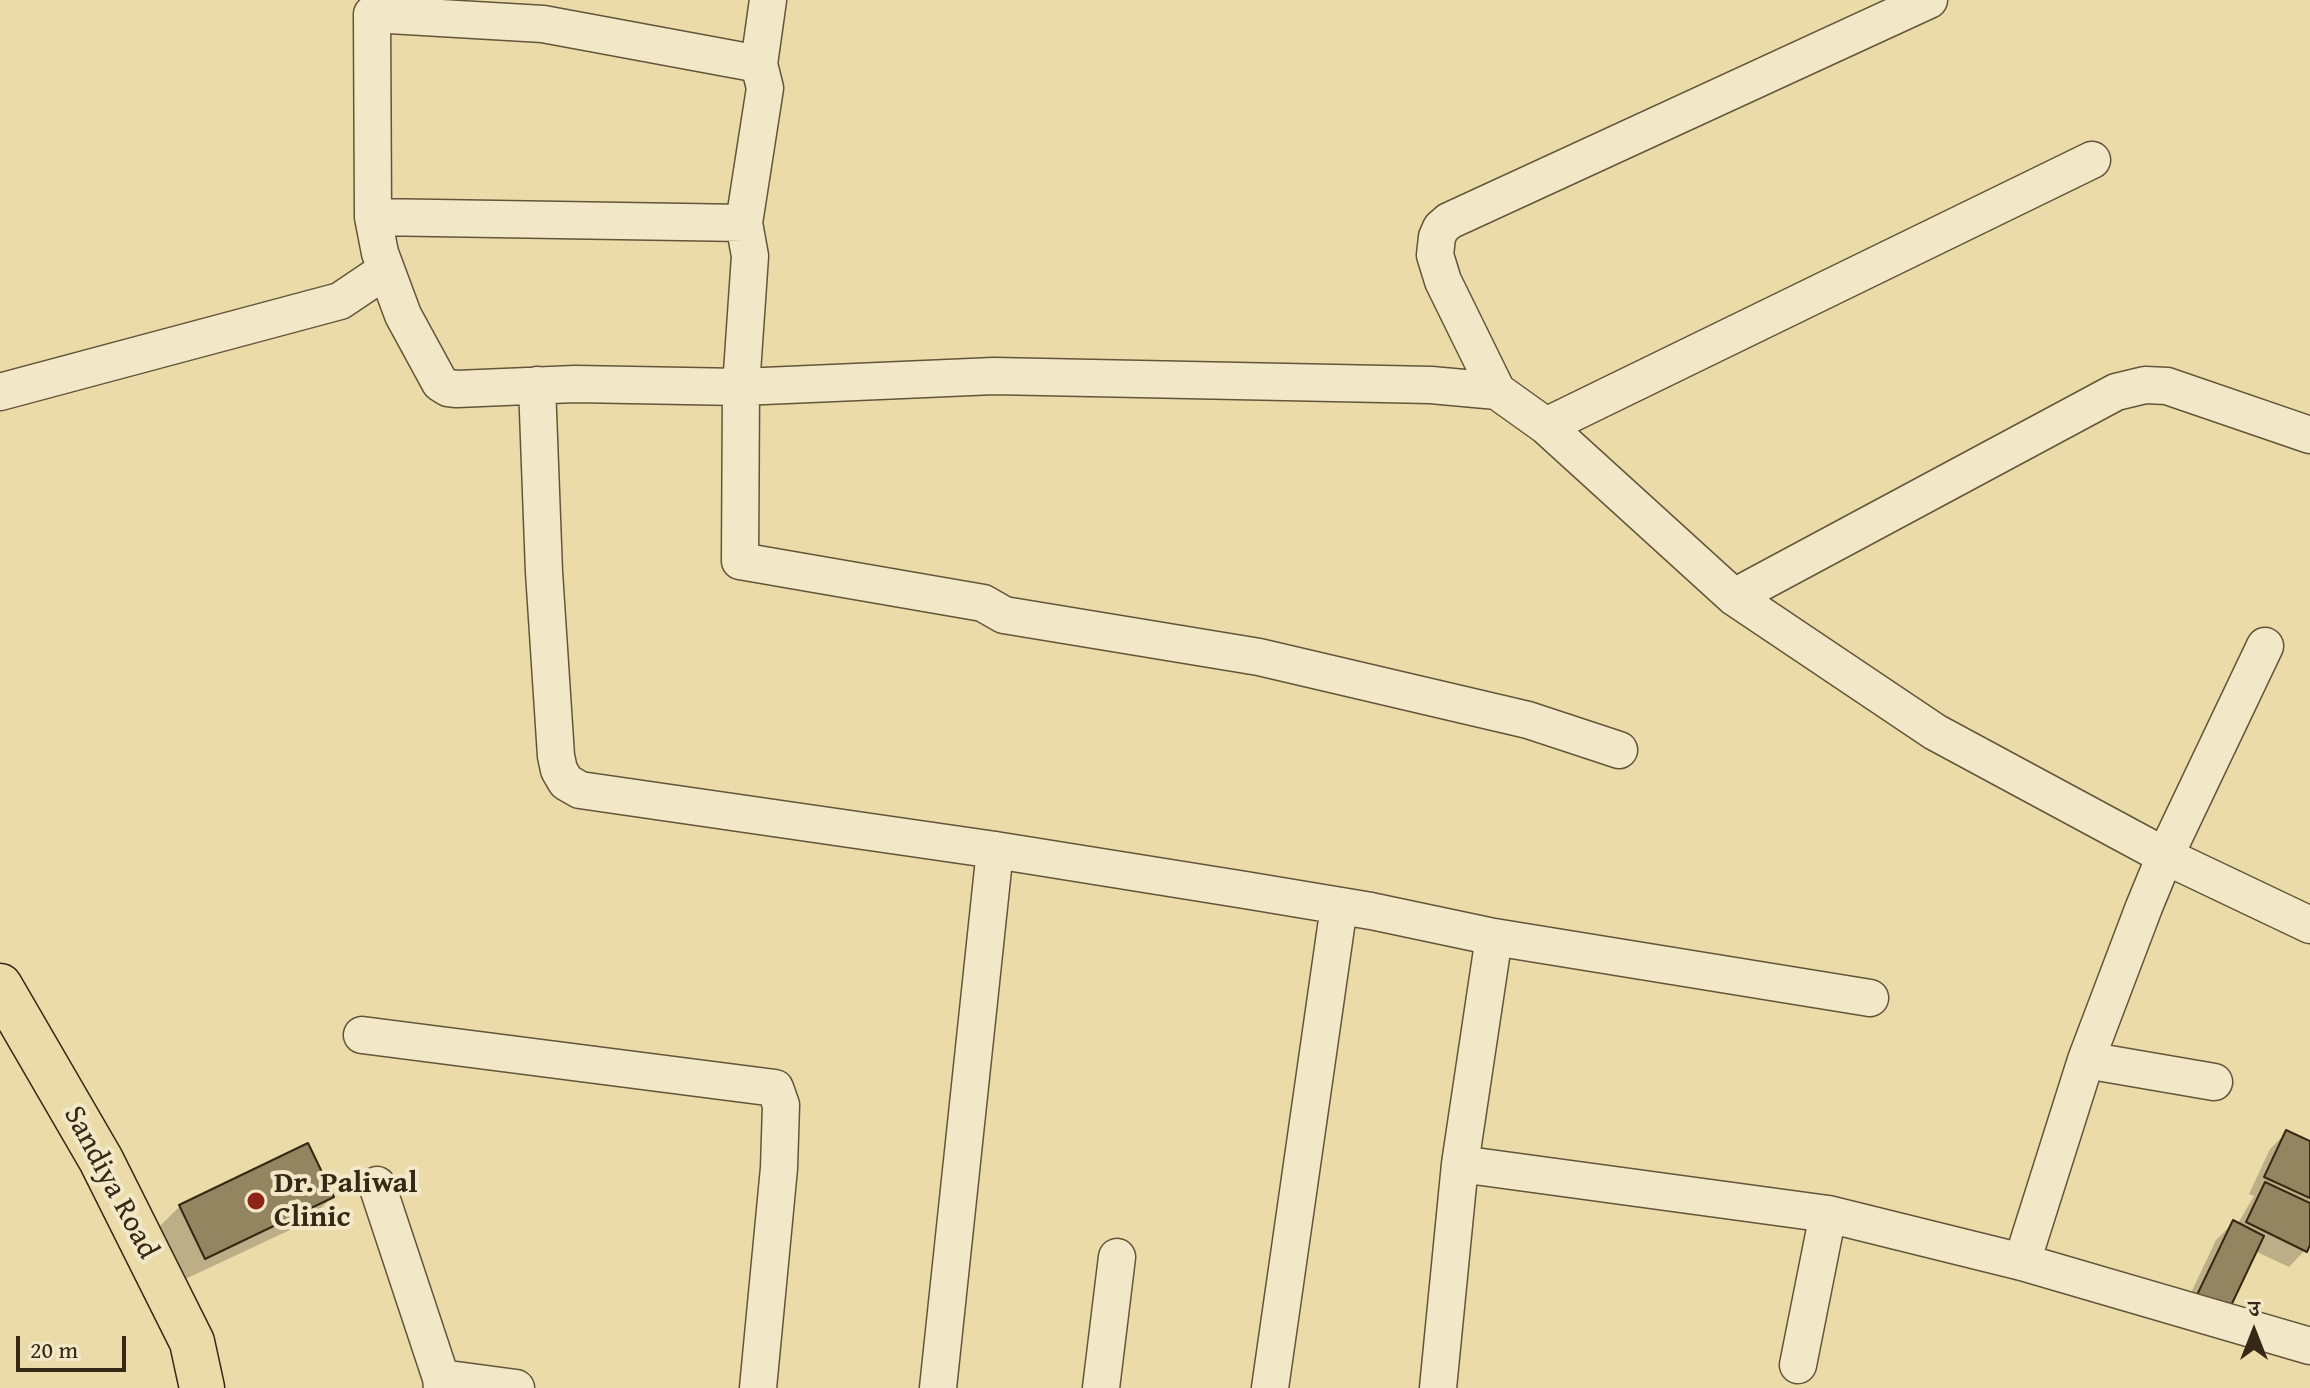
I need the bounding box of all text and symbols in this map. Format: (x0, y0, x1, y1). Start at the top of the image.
street label: Sandiya Road (55, 1100, 165, 1266)
place label: Dr. Paliwal Clinic (274, 1166, 417, 1236)
marker: Dr. Paliwal Clinic (245, 1190, 267, 1212)
north arrow (2214, 1292, 2294, 1372)
text: उ (2248, 1292, 2260, 1324)
scale bar (20, 1320, 130, 1370)
text: 20 m (30, 1332, 78, 1367)

